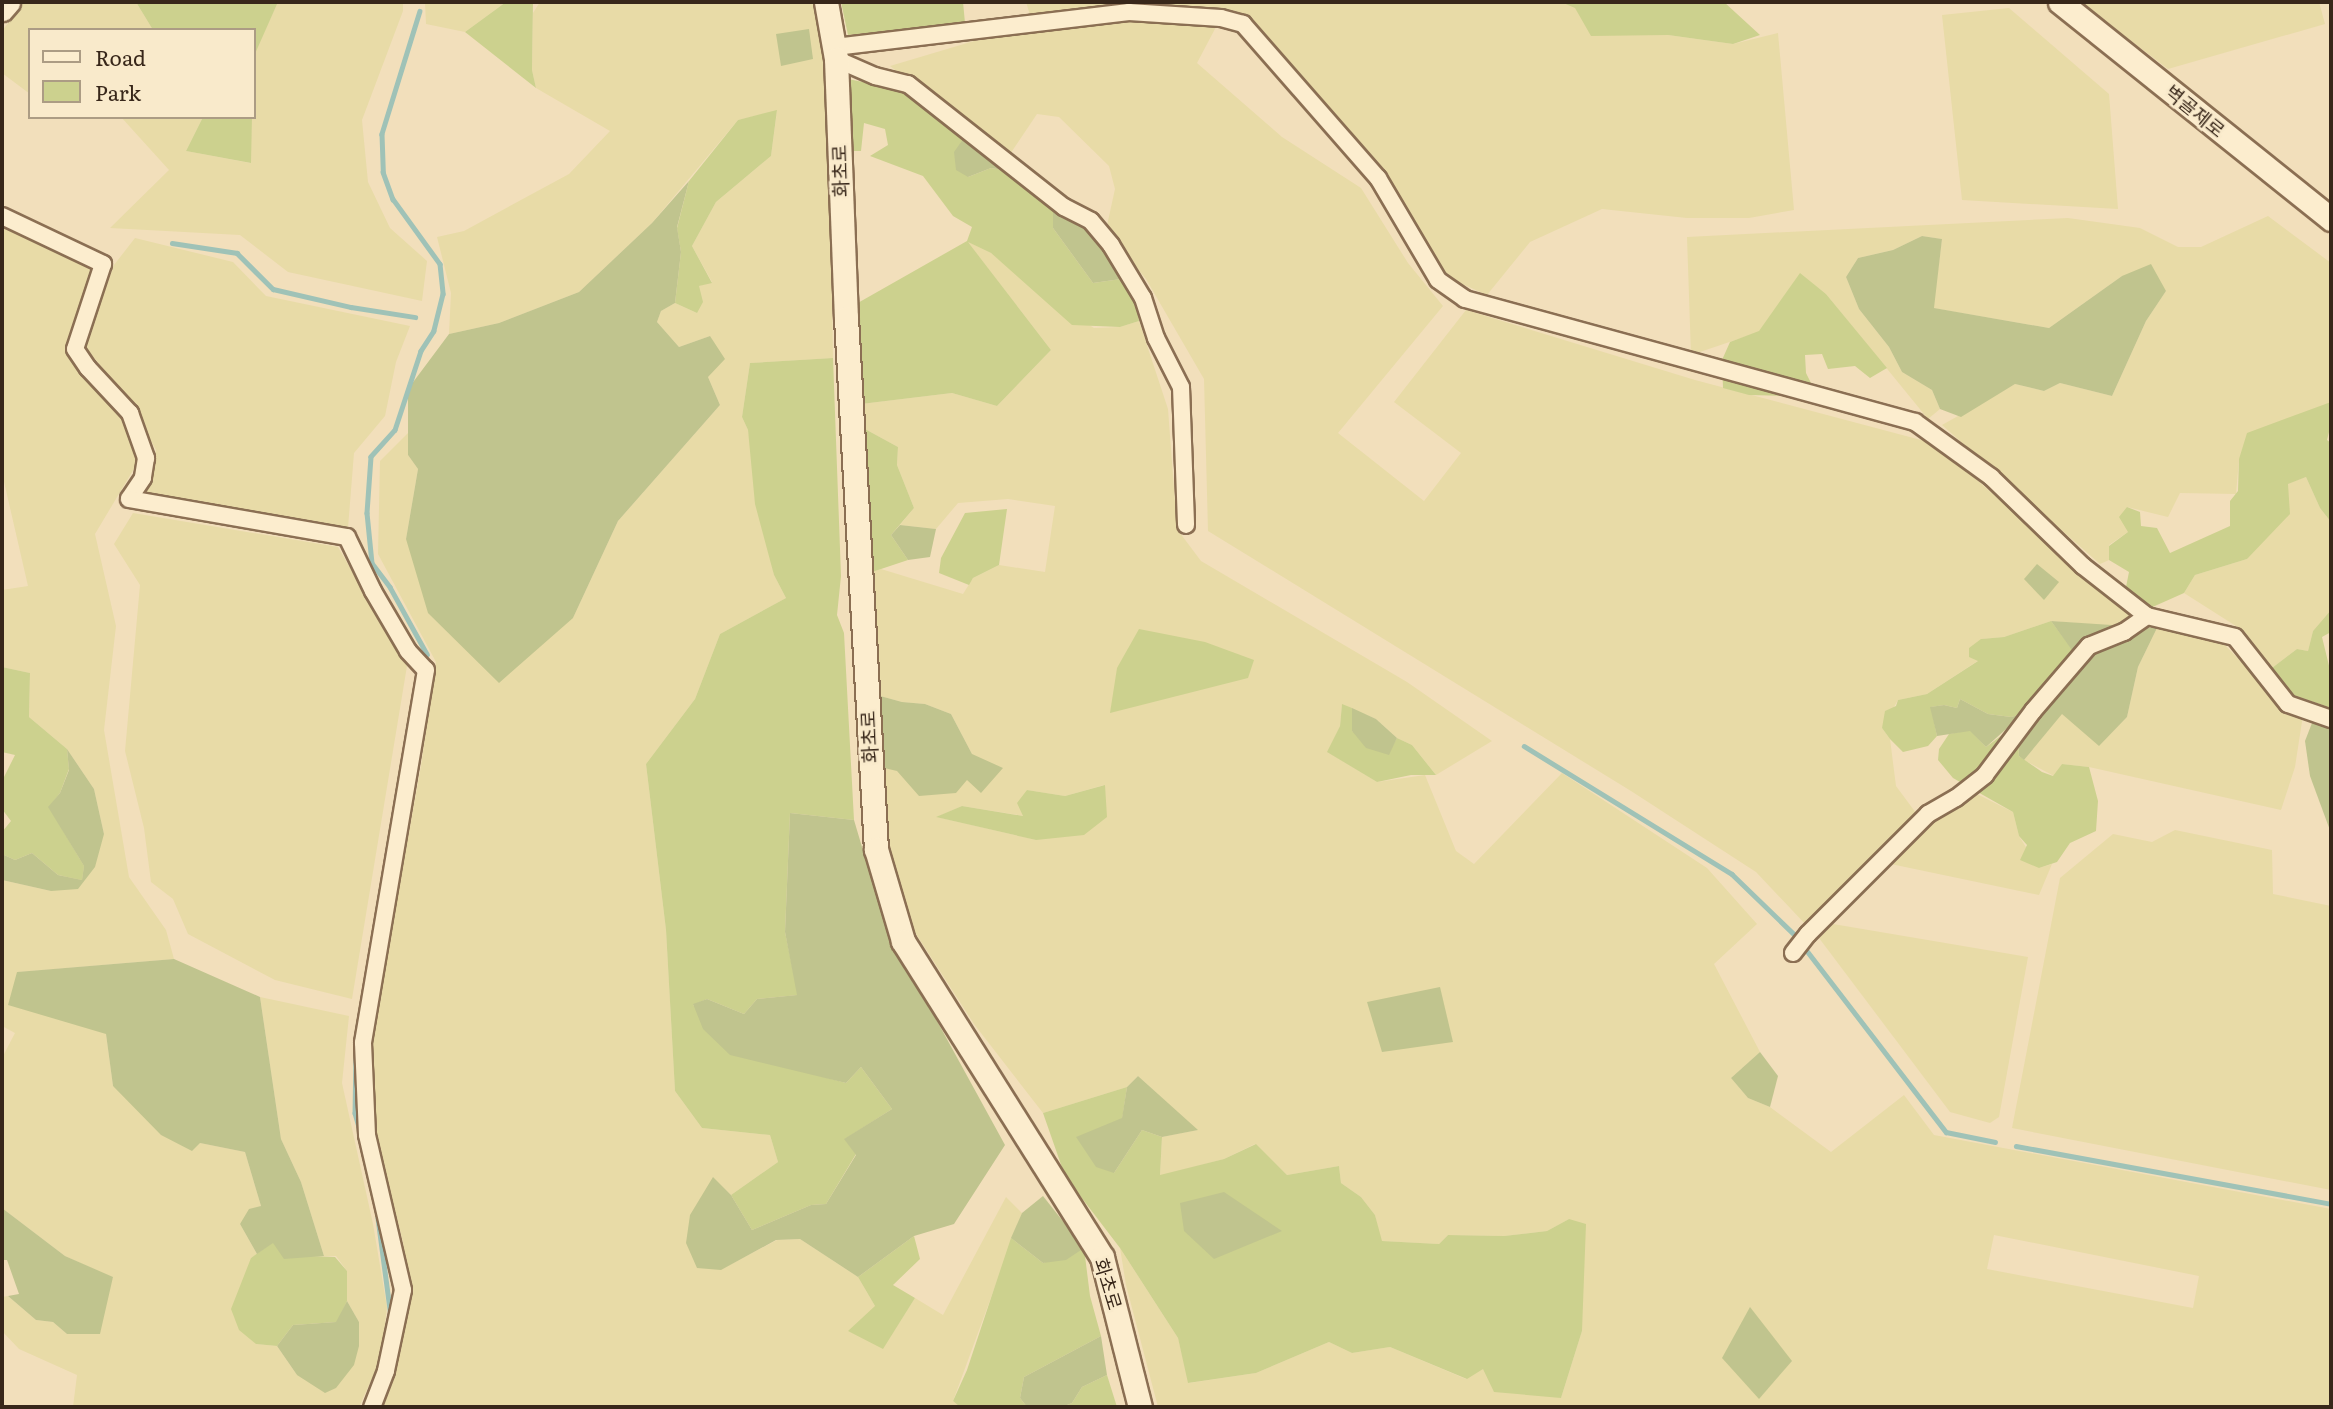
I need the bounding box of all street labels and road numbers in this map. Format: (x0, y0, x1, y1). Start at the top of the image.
street label: 벽골제로 (2161, 80, 2229, 142)
street label: 화초로 (828, 144, 852, 198)
street label: 화초로 (856, 710, 882, 764)
street label: 화초로 (1089, 1256, 1127, 1312)

